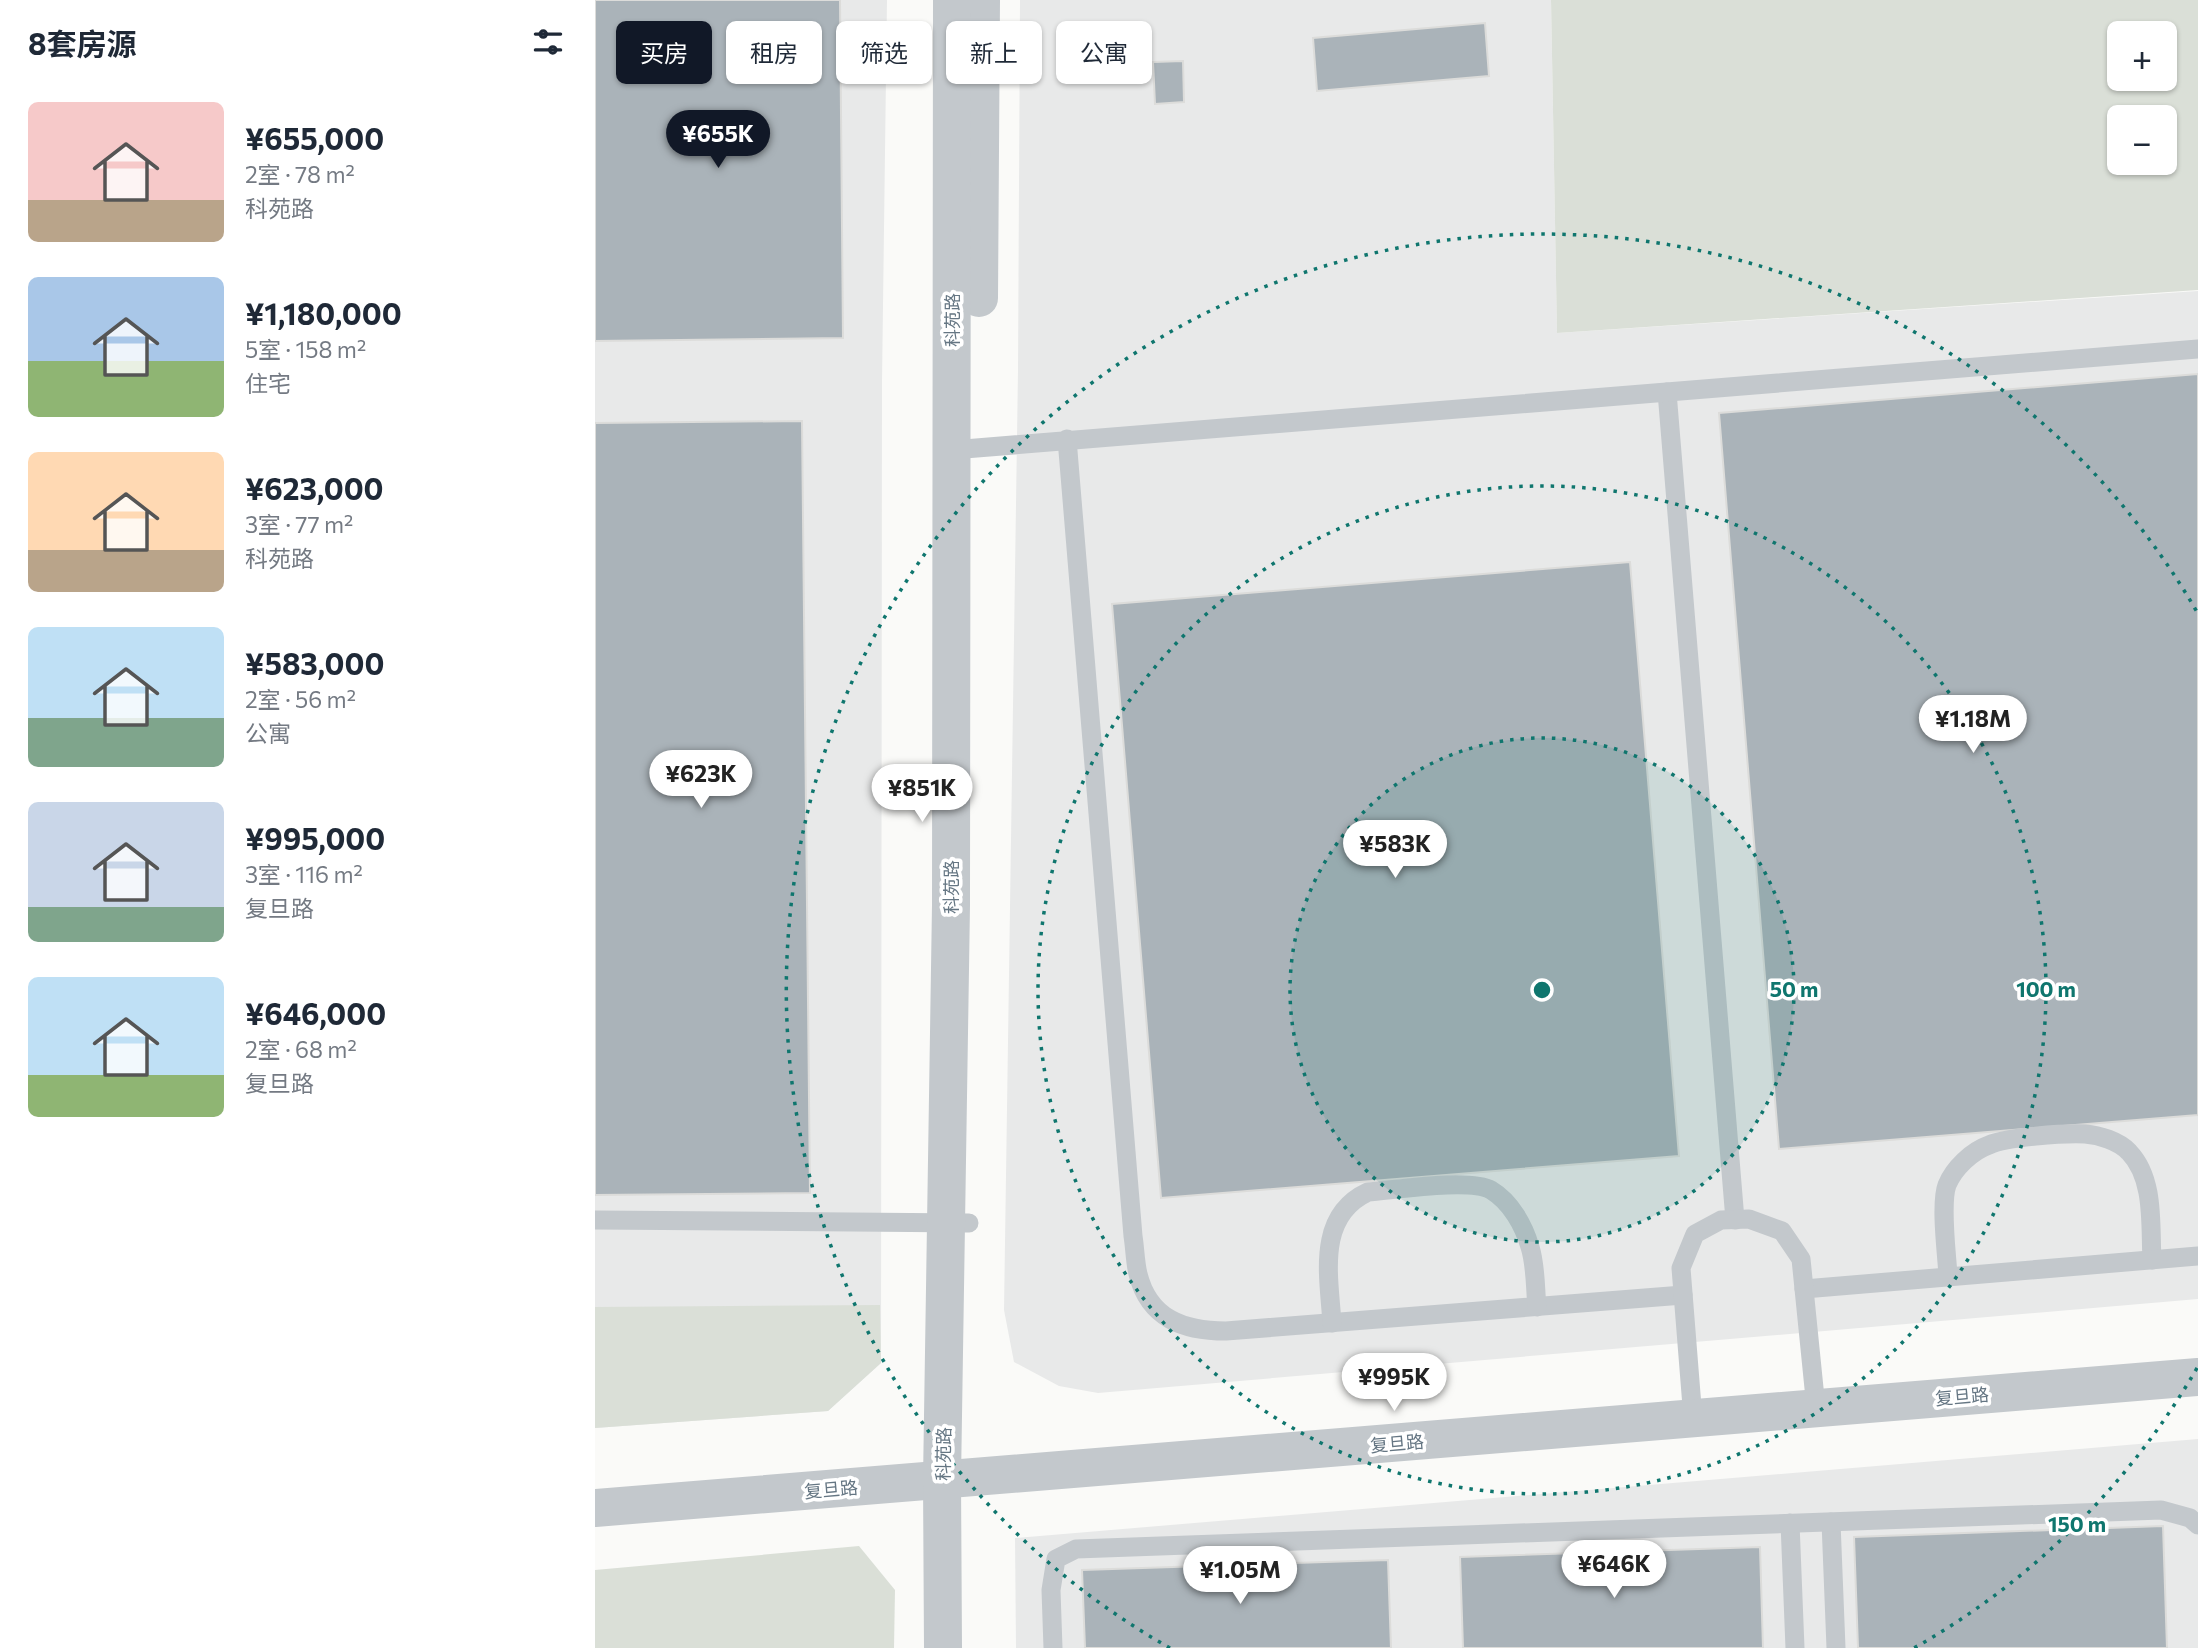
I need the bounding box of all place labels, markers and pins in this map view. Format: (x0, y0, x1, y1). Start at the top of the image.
pin: ¥655K (669, 110, 767, 170)
pin: ¥1.18M (1916, 696, 2030, 755)
pin: ¥623K (652, 750, 750, 810)
pin: ¥851K (873, 764, 971, 824)
pin: ¥583K (1346, 820, 1444, 880)
centre of rings (1530, 978, 1554, 1002)
pin: ¥995K (1345, 1354, 1443, 1413)
pin: ¥646K (1565, 1540, 1663, 1600)
pin: ¥1.05M (1183, 1546, 1297, 1606)

